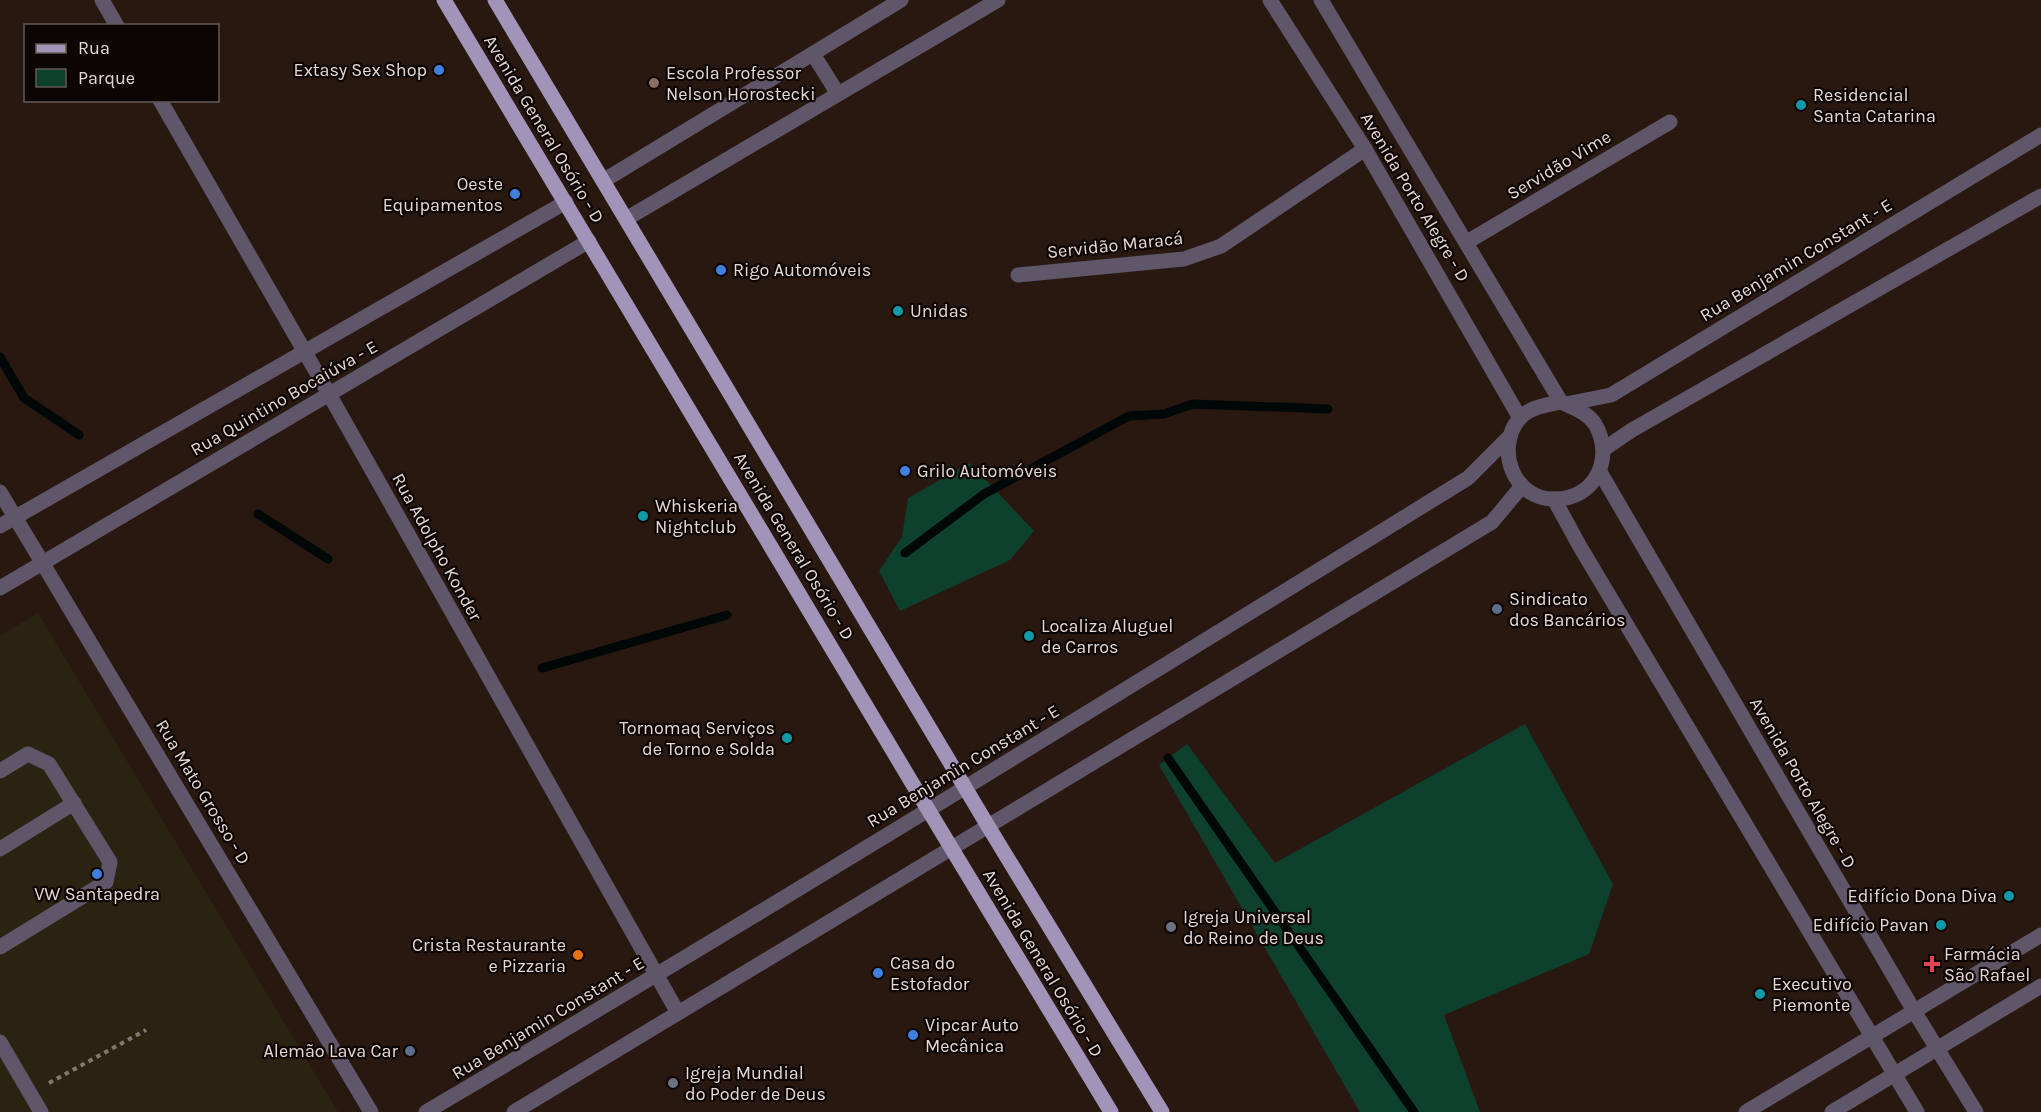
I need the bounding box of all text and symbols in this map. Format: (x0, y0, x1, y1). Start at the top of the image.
legend (24, 24, 219, 102)
street label: Avenida General Osório - D (479, 31, 609, 227)
text: Rua (78, 37, 110, 59)
place label: Extasy Sex Shop (294, 59, 427, 81)
place label: Escola Professor Nelson Horostecki (666, 62, 816, 105)
marker: Extasy Sex Shop (432, 63, 446, 77)
text: Parque (78, 67, 135, 89)
marker: Escola Professor Nelson Horostecki (647, 76, 661, 90)
place label: Residencial Santa Catarina (1813, 84, 1936, 127)
marker: Residencial Santa Catarina (1794, 98, 1808, 112)
street label: Avenida Porto Alegre - D (1356, 108, 1474, 286)
street label: Servidão Vime (1503, 125, 1615, 205)
place label: Oeste Equipamentos (383, 173, 503, 216)
marker: Oeste Equipamentos (508, 187, 522, 201)
street label: Rua Benjamin Constant - E (1696, 194, 1896, 326)
street label: Servidão Maracá (1046, 227, 1184, 263)
place label: Rigo Automóveis (733, 259, 871, 281)
marker: Rigo Automóveis (714, 263, 728, 277)
place label: Unidas (910, 300, 968, 322)
marker: Unidas (891, 304, 905, 318)
street label: Rua Quintino Bocaiúva - E (187, 335, 381, 461)
street label: Avenida General Osório - D (729, 448, 859, 644)
place label: Grilo Automóveis (917, 460, 1057, 482)
marker: Grilo Automóveis (898, 464, 912, 478)
street label: Rua Adolpho Konder (387, 469, 487, 625)
place label: Whiskeria Nightclub (655, 495, 738, 538)
marker: Whiskeria Nightclub (636, 509, 650, 523)
place label: Sindicato dos Bancários (1509, 588, 1626, 631)
marker: Sindicato dos Bancários (1490, 602, 1504, 616)
place label: Localiza Aluguel de Carros (1041, 615, 1173, 658)
marker: Localiza Aluguel de Carros (1022, 629, 1036, 643)
street label: Avenida Porto Alegre - D (1745, 694, 1861, 872)
street label: Rua Benjamin Constant - E (863, 700, 1063, 832)
street label: Rua Mato Grosso - D (151, 715, 255, 869)
place label: Tornomaq Serviços de Torno e Solda (619, 717, 775, 760)
marker: Tornomaq Serviços de Torno e Solda (780, 731, 794, 745)
street label: Avenida General Osório - D (978, 865, 1108, 1061)
marker: VW Santapedra (90, 867, 104, 881)
place label: VW Santapedra (34, 883, 160, 905)
place label: Edifício Dona Diva (1848, 885, 1997, 907)
marker: Edifício Dona Diva (2002, 889, 2016, 903)
place label: Igreja Universal do Reino de Deus (1183, 906, 1324, 949)
place label: Edifício Pavan (1813, 914, 1929, 936)
marker: Edifício Pavan (1934, 918, 1948, 932)
marker: Igreja Universal do Reino de Deus (1164, 920, 1178, 934)
place label: Crista Restaurante e Pizzaria (412, 934, 566, 977)
place label: Farmácia São Rafael (1944, 943, 2030, 986)
marker: Crista Restaurante e Pizzaria (571, 948, 585, 962)
street label: Rua Benjamin Constant - E (448, 952, 648, 1084)
place label: Casa do Estofador (890, 952, 970, 995)
marker: Farmácia São Rafael (1925, 957, 1939, 971)
marker: Casa do Estofador (871, 966, 885, 980)
place label: Executivo Piemonte (1772, 973, 1852, 1016)
marker: Executivo Piemonte (1753, 987, 1767, 1001)
place label: Vipcar Auto Mecânica (925, 1014, 1019, 1057)
marker: Vipcar Auto Mecânica (906, 1028, 920, 1042)
place label: Alemão Lava Car (264, 1040, 398, 1062)
marker: Alemão Lava Car (403, 1044, 417, 1058)
place label: Igreja Mundial do Poder de Deus (685, 1062, 826, 1105)
marker: Igreja Mundial do Poder de Deus (666, 1076, 680, 1090)

